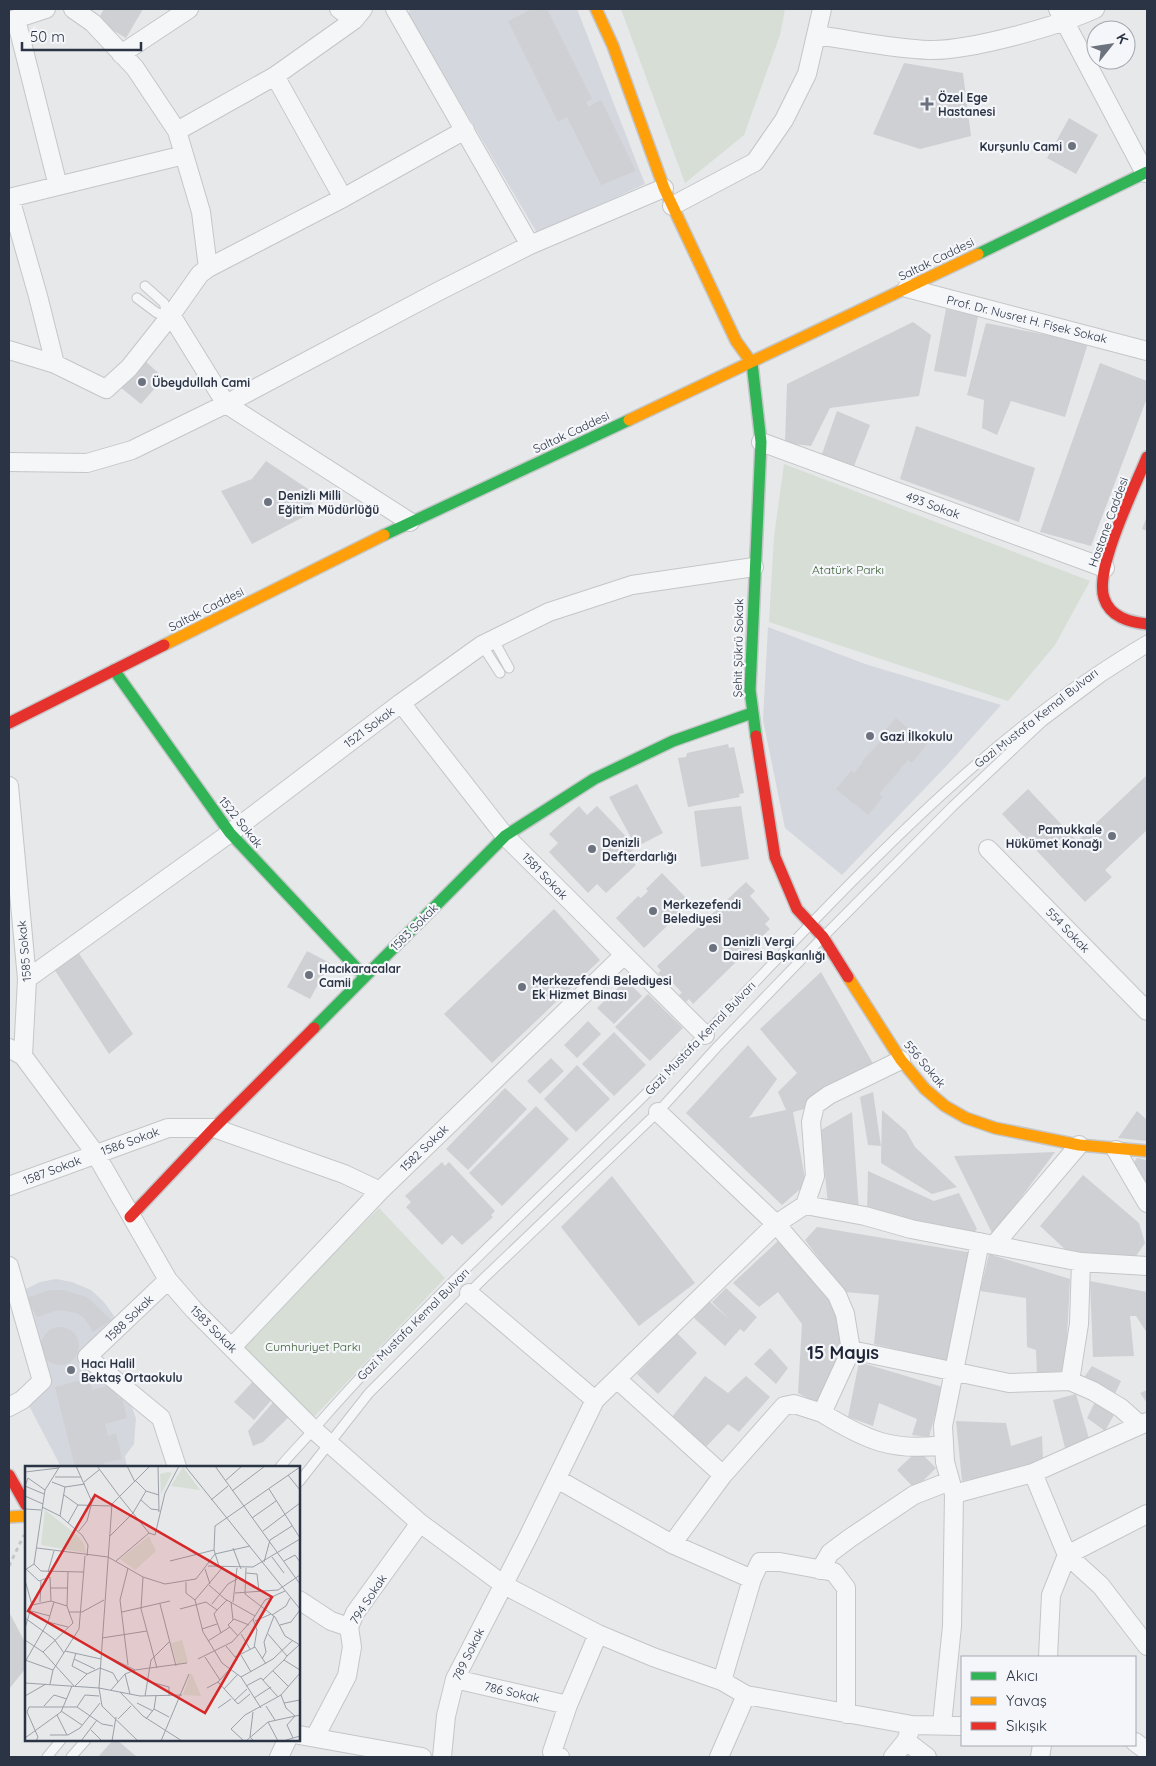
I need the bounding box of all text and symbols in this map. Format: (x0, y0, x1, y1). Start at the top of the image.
scale bar (22, 20, 141, 52)
north arrow (1086, 20, 1136, 70)
text: 50 m (30, 27, 65, 46)
text: K (1112, 30, 1132, 47)
place label: Özel Ege Hastanesi (938, 90, 995, 119)
marker: Özel Ege Hastanesi (920, 97, 934, 111)
place label: Kurşunlu Cami (980, 139, 1062, 154)
marker: Kurşunlu Cami (1066, 140, 1078, 152)
street label: Saltak Caddesi (896, 234, 976, 284)
street label: Prof. Dr. Nusret H. Fişek Sokak (945, 292, 1109, 346)
place label: Übeydullah Cami (152, 375, 250, 390)
marker: Übeydullah Cami (136, 376, 148, 388)
street label: Saltak Caddesi (530, 408, 612, 456)
street label: Hastane Caddesi (1085, 475, 1131, 569)
place label: Denizli Milli Eğitim Müdürlüğü (278, 488, 379, 517)
street label: 493 Sokak (904, 488, 962, 522)
marker: Denizli Milli Eğitim Müdürlüğü (262, 496, 274, 508)
park label: Atatürk Parkı (812, 562, 884, 577)
street label: Saltak Caddesi (166, 584, 246, 634)
street label: Şehit Şükrü Sokak (730, 598, 746, 698)
street label: Gazi Mustafa Kemal Bulvarı (971, 665, 1101, 771)
street label: 1521 Sokak (341, 703, 397, 751)
place label: Gazi İlkokulu (880, 729, 953, 744)
marker: Gazi İlkokulu (864, 730, 876, 742)
street label: 1522 Sokak (216, 793, 266, 851)
place label: Pamukkale Hükümet Konağı (1006, 822, 1102, 851)
marker: Pamukkale Hükümet Konağı (1106, 830, 1118, 842)
place label: Denizli Defterdarlığı (602, 835, 677, 864)
marker: Denizli Defterdarlığı (586, 843, 598, 855)
street label: 1581 Sokak (519, 849, 571, 903)
place label: Merkezefendi Belediyesi (663, 897, 741, 926)
street label: 1583 Sokak (387, 900, 441, 954)
street label: 554 Sokak (1043, 904, 1093, 956)
marker: Merkezefendi Belediyesi (647, 905, 659, 917)
street label: 1585 Sokak (14, 920, 34, 982)
place label: Denizli Vergi Dairesi Başkanlığı (723, 934, 825, 963)
marker: Denizli Vergi Dairesi Başkanlığı (707, 942, 719, 954)
place label: Hacıkaracalar Camii (319, 961, 401, 990)
marker: Hacıkaracalar Camii (303, 969, 315, 981)
place label: Merkezefendi Belediyesi Ek Hizmet Binası (532, 973, 672, 1002)
street label: Gazi Mustafa Kemal Bulvarı (642, 978, 758, 1098)
marker: Merkezefendi Belediyesi Ek Hizmet Binası (516, 981, 528, 993)
street label: 556 Sokak (901, 1037, 949, 1091)
street label: 1582 Sokak (397, 1121, 451, 1175)
street label: 1586 Sokak (99, 1123, 161, 1159)
street label: 1587 Sokak (21, 1152, 83, 1188)
street label: Gazi Mustafa Kemal Bulvarı (354, 1265, 472, 1383)
street label: 1588 Sokak (102, 1291, 156, 1345)
street label: 1583 Sokak (187, 1302, 241, 1356)
park label: Cumhuriyet Parkı (265, 1339, 361, 1354)
district label: 15 Mayıs (807, 1341, 879, 1364)
place label: Hacı Halil Bektaş Ortaokulu (81, 1356, 183, 1385)
marker: Hacı Halil Bektaş Ortaokulu (65, 1364, 77, 1376)
inset map (25, 1466, 300, 1741)
street label: 794 Sokak (346, 1571, 390, 1627)
street label: 789 Sokak (449, 1625, 487, 1683)
legend (961, 1656, 1136, 1746)
text: Akıcı (1006, 1666, 1038, 1685)
street label: 786 Sokak (483, 1678, 541, 1706)
text: Yavaş (1006, 1691, 1047, 1710)
text: Sıkışık (1006, 1716, 1047, 1735)

